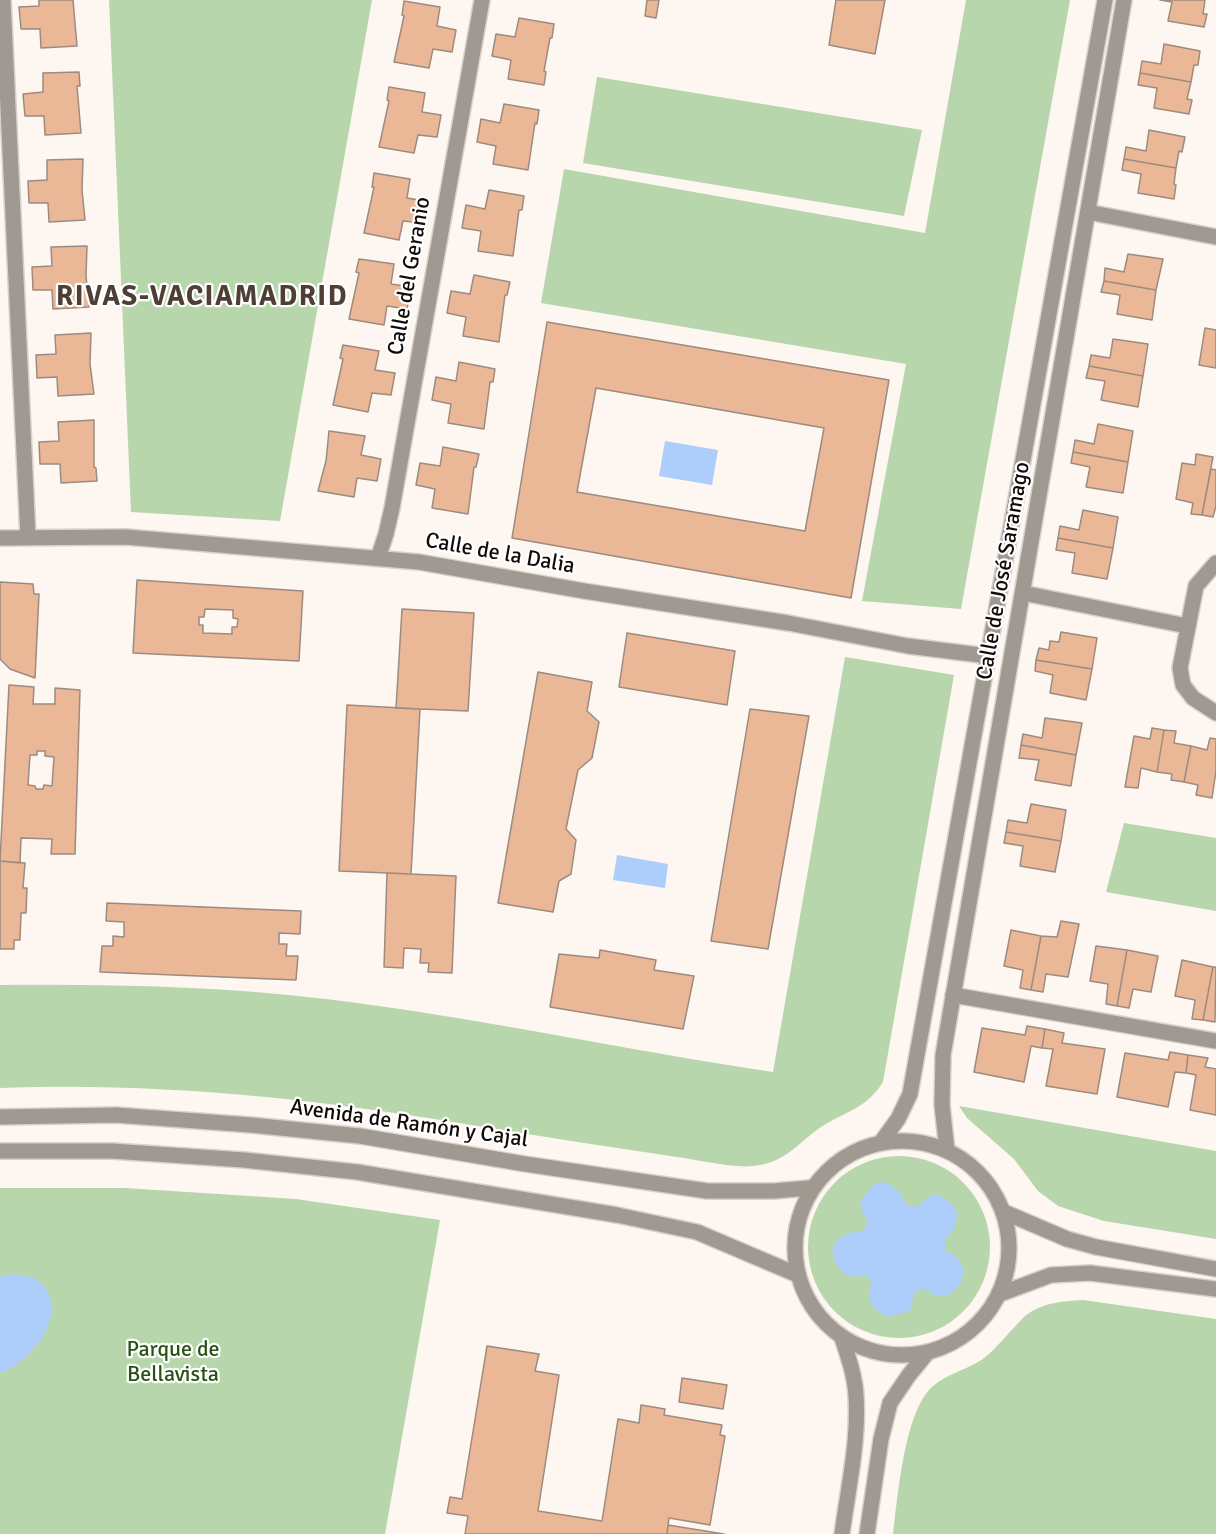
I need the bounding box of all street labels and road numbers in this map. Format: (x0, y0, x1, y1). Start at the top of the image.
street label: Calle del Geranio (383, 195, 437, 357)
street label: Calle de José Saramago (972, 460, 1036, 682)
street label: Calle de la Dalia (423, 528, 577, 580)
street label: Avenida de Ramón y Cajal (288, 1094, 530, 1154)

